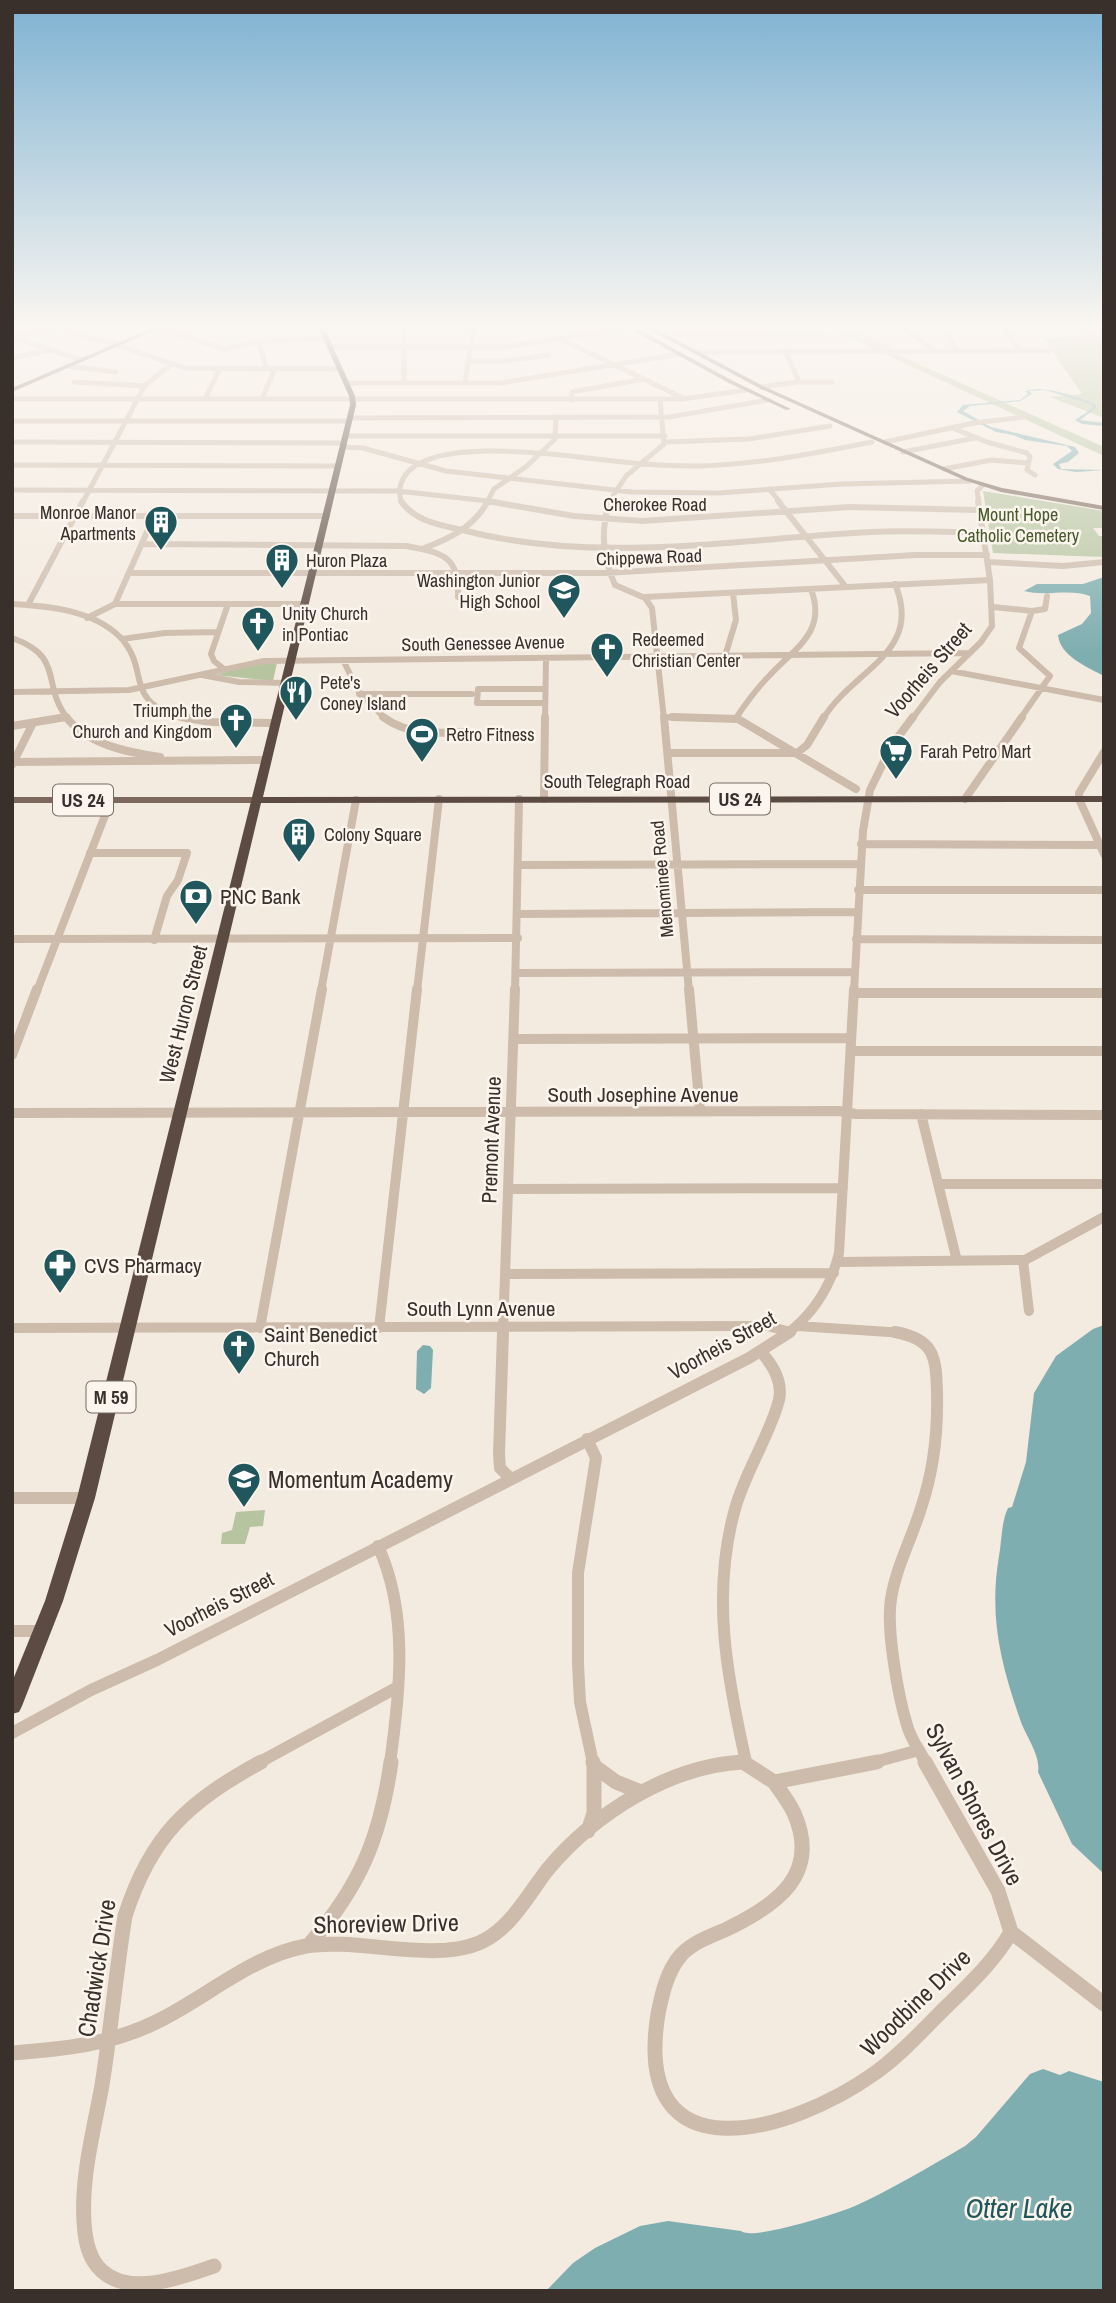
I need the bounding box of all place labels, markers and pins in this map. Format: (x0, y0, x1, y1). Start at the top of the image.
place label: Monroe Manor Apartments (40, 500, 136, 546)
building icon: Monroe Manor Apartments (142, 503, 180, 552)
building icon: Huron Plaza (263, 541, 301, 590)
place label: Huron Plaza (306, 548, 387, 573)
place label: Washington Junior High School (417, 568, 540, 614)
school or university icon: Washington Junior High School (545, 571, 583, 620)
place label: Unity Church in Pontiac (282, 601, 368, 647)
church icon: Unity Church in Pontiac (239, 604, 277, 653)
place label: Redeemed Christian Center (632, 627, 740, 673)
church icon: Redeemed Christian Center (588, 630, 626, 679)
place label: Pete's Coney Island (320, 670, 406, 716)
restaurant icon: Pete's Coney Island (277, 673, 315, 722)
place label: Triumph the Church and Kingdom (73, 698, 212, 744)
church icon: Triumph the Church and Kingdom (217, 701, 255, 750)
sports icon: Retro Fitness (403, 715, 441, 764)
place label: Retro Fitness (446, 722, 535, 747)
supermarket icon: Farah Petro Mart (877, 732, 915, 781)
place label: Farah Petro Mart (920, 739, 1031, 764)
building icon: Colony Square (280, 815, 318, 864)
place label: Colony Square (324, 822, 422, 847)
bank icon: PNC Bank (177, 877, 215, 926)
place label: PNC Bank (220, 882, 301, 911)
pharmacy icon: CVS Pharmacy (41, 1246, 79, 1295)
place label: CVS Pharmacy (84, 1251, 202, 1280)
place label: Saint Benedict Church (264, 1320, 377, 1373)
church icon: Saint Benedict Church (220, 1327, 258, 1376)
school or university icon: Momentum Academy (225, 1460, 263, 1509)
place label: Momentum Academy (268, 1463, 453, 1495)

